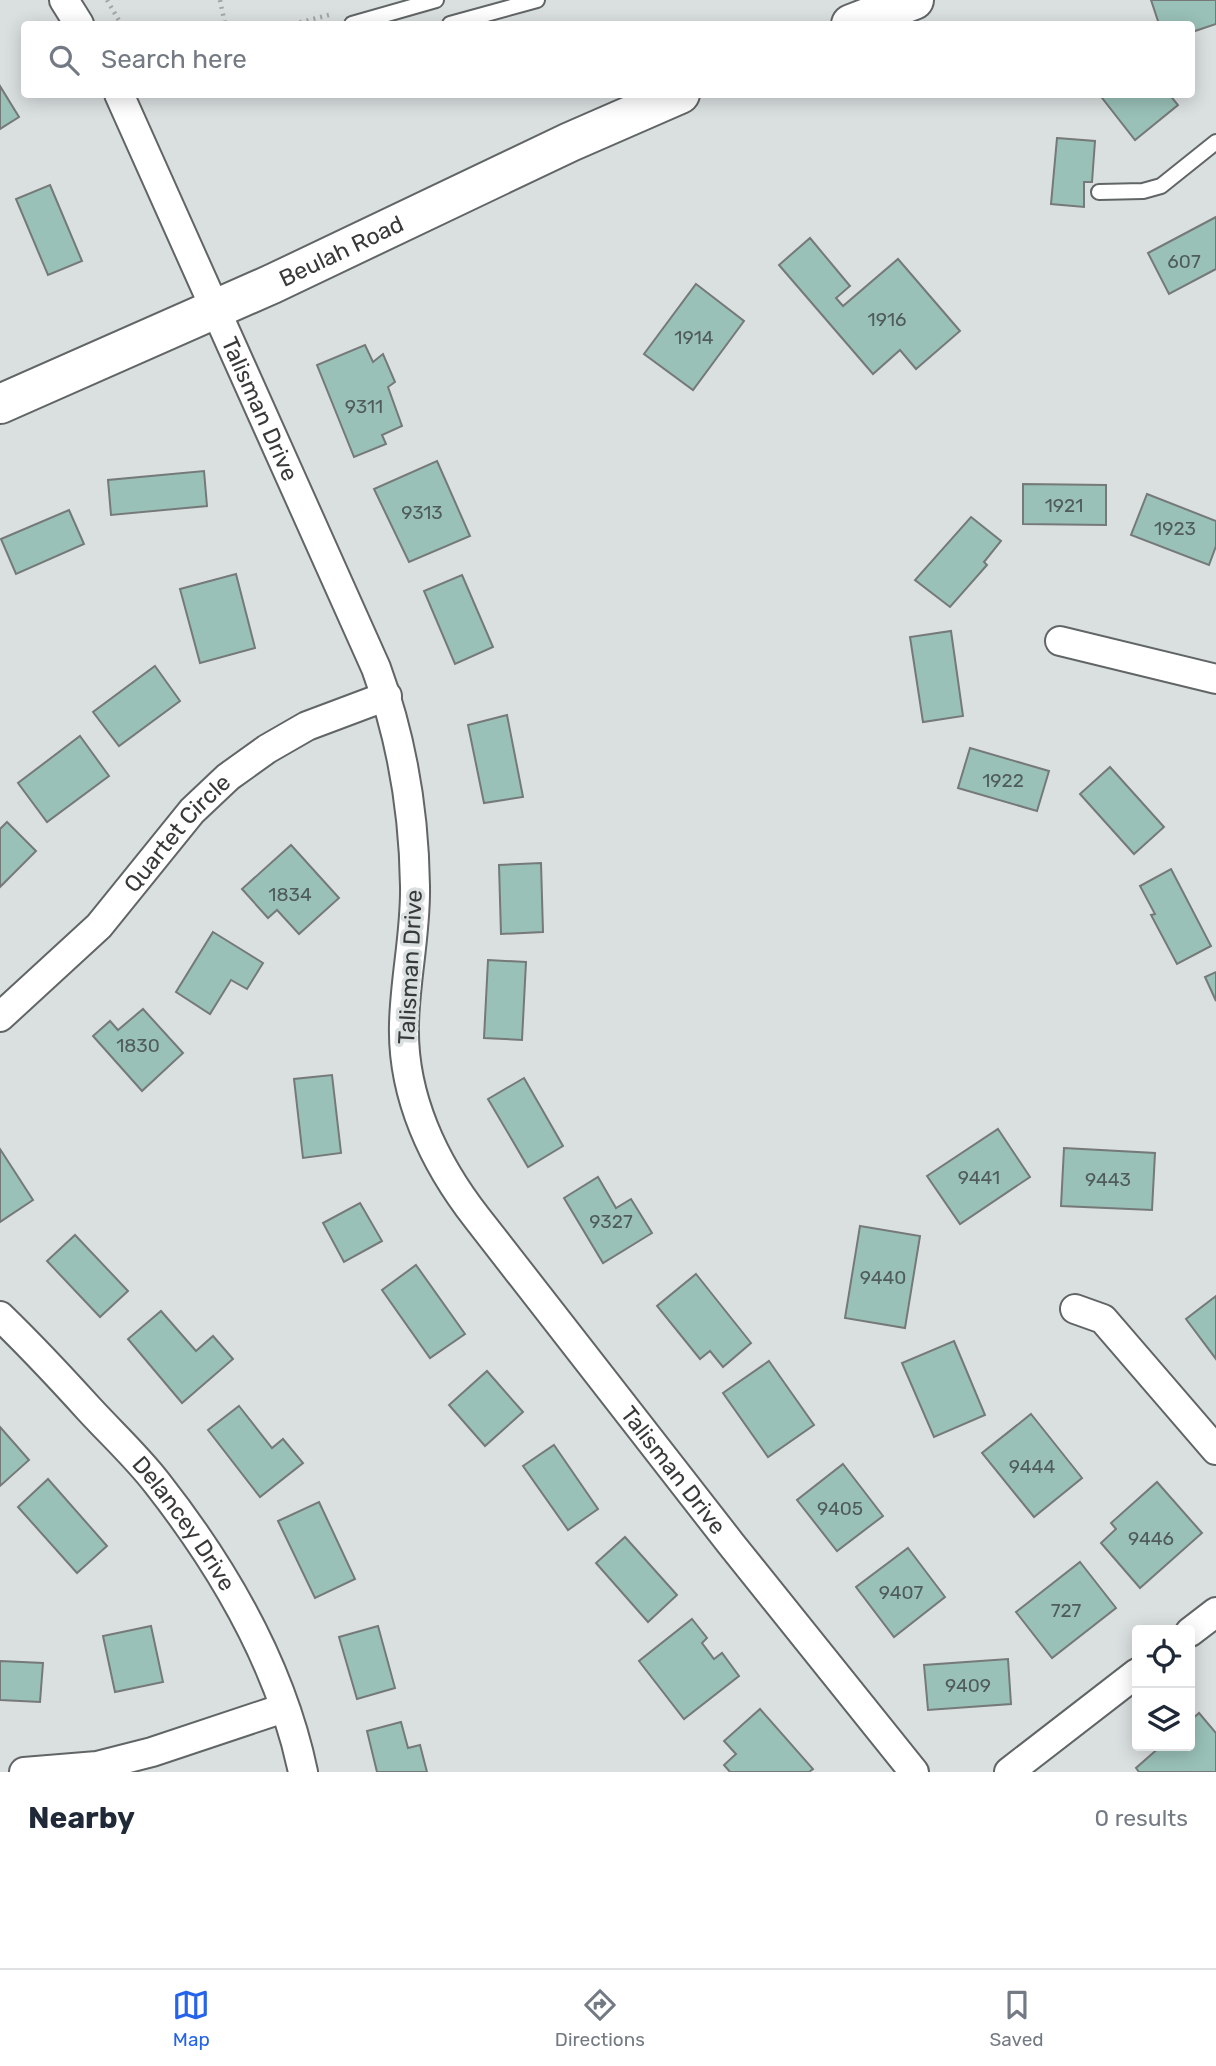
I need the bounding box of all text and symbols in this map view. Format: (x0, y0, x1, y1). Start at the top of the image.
search box (21, 21, 1195, 98)
icon: search (45, 41, 83, 79)
text: Search here (101, 44, 247, 75)
street label: Beulah Road (274, 209, 408, 293)
house number: 607 (1167, 250, 1201, 273)
house number: 1916 (868, 308, 907, 331)
house number: 1914 (674, 326, 714, 349)
street label: Talisman Drive (216, 332, 304, 485)
house number: 9311 (345, 395, 383, 418)
house number: 1921 (1045, 494, 1083, 517)
house number: 9313 (401, 501, 443, 524)
house number: 1923 (1154, 517, 1196, 540)
street label: Quartet Circle (118, 768, 236, 898)
house number: 1922 (982, 769, 1024, 792)
house number: 1834 (268, 883, 312, 906)
street label: Talisman Drive (392, 889, 428, 1045)
house number: 1830 (116, 1034, 160, 1057)
house number: 9441 (958, 1166, 1000, 1189)
house number: 9443 (1085, 1168, 1131, 1191)
house number: 9327 (589, 1210, 633, 1233)
house number: 9440 (860, 1266, 906, 1289)
street label: Talisman Drive (615, 1400, 732, 1540)
street label: Delancey Drive (127, 1450, 242, 1596)
house number: 9444 (1009, 1455, 1055, 1478)
house number: 9405 (817, 1497, 863, 1520)
house number: 9446 (1128, 1527, 1174, 1550)
house number: 9407 (879, 1581, 924, 1604)
house number: 727 (1051, 1599, 1082, 1622)
map controls (1132, 1625, 1195, 1751)
button: locate (1132, 1625, 1195, 1688)
house number: 9409 (945, 1674, 991, 1697)
button: layers (1132, 1688, 1195, 1751)
text: Nearby (28, 1800, 135, 1836)
text: 0 results (1094, 1804, 1188, 1832)
tab: Map (172, 1986, 210, 2051)
tab: Directions (555, 1986, 645, 2051)
tab: Saved (989, 1986, 1044, 2051)

